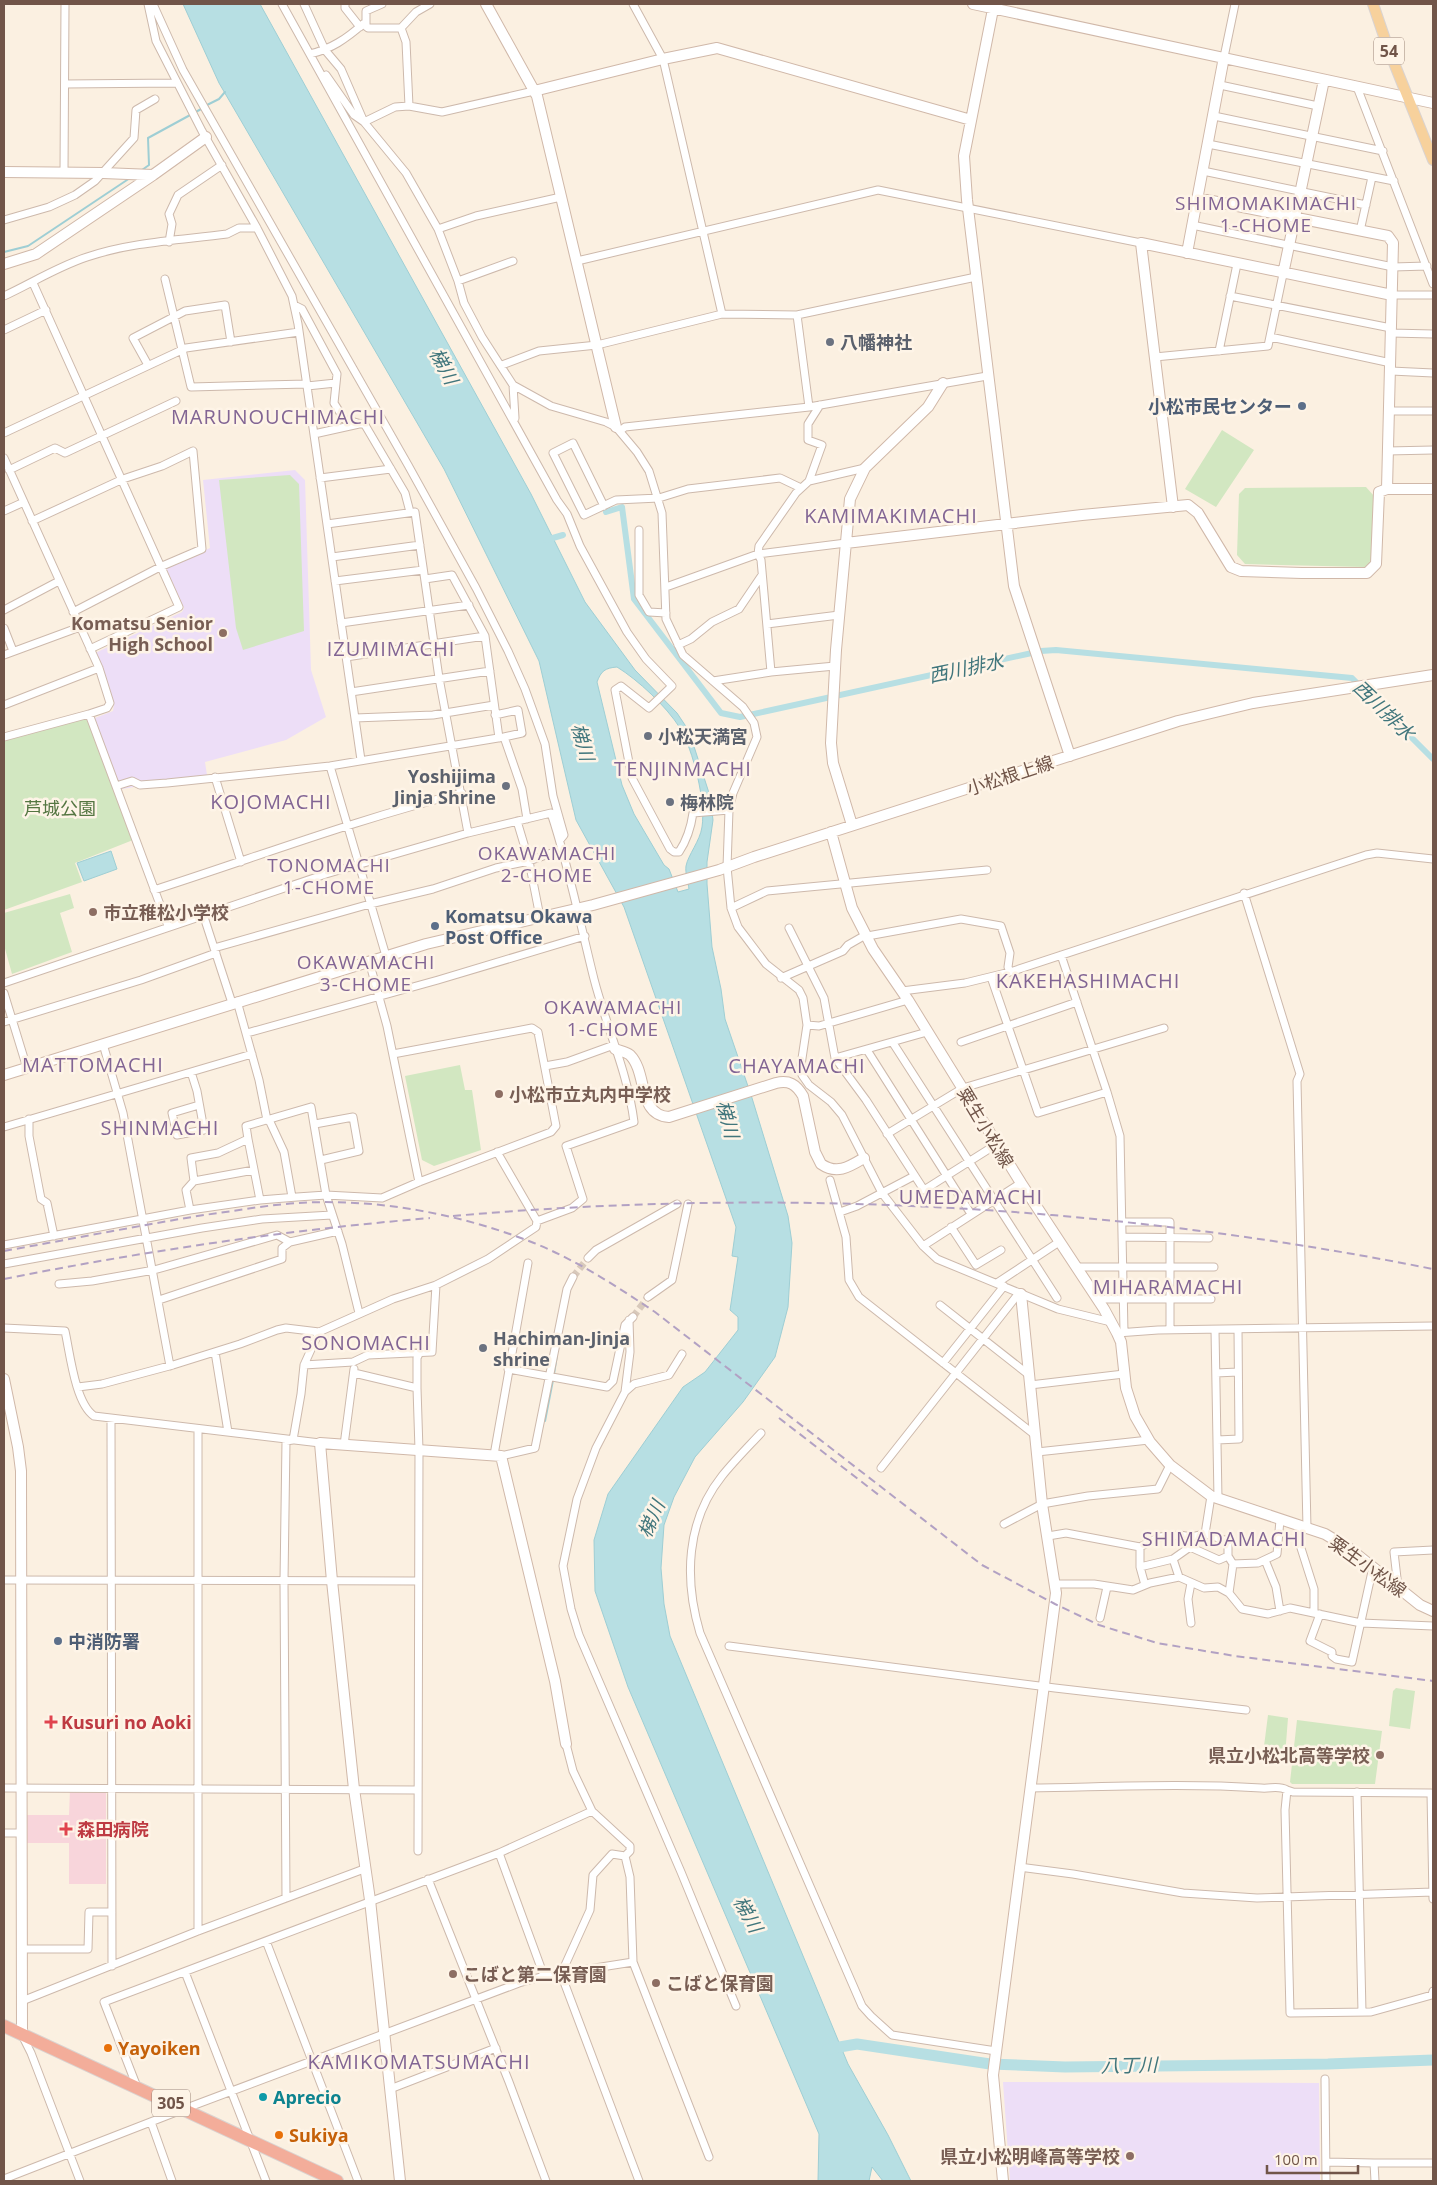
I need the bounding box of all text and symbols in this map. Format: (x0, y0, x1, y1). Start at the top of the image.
road number: 54 (1374, 37, 1404, 64)
district label: SHIMOMAKIMACHI 1-CHOME (1175, 190, 1357, 238)
place label: 八幡神社 (840, 330, 912, 354)
marker: 八幡神社 (824, 336, 836, 348)
water label: 梯川 (424, 343, 465, 391)
place label: 小松市民センター (1148, 394, 1292, 418)
marker: 小松市民センター (1296, 400, 1308, 412)
district label: MARUNOUCHIMACHI (171, 403, 385, 430)
district label: KAMIMAKIMACHI (804, 502, 978, 529)
place label: Komatsu Senior High School (71, 611, 213, 656)
marker: Komatsu Senior High School (217, 627, 229, 639)
district label: IZUMIMACHI (327, 635, 455, 662)
water label: 西川排水 (926, 647, 1008, 689)
water label: 西川排水 (1348, 674, 1422, 747)
water label: 梯川 (566, 720, 601, 766)
place label: 小松天満宮 (658, 724, 748, 748)
marker: 小松天満宮 (642, 730, 654, 742)
street label: 小松根上線 (963, 750, 1057, 800)
district label: TENJINMACHI (614, 755, 752, 782)
place label: Yoshijima Jinja Shrine (392, 764, 496, 809)
marker: Yoshijima Jinja Shrine (500, 780, 512, 792)
district label: KOJOMACHI (210, 788, 332, 815)
place label: 梅林院 (680, 790, 734, 814)
park label: 芦城公園 (24, 796, 96, 820)
marker: 梅林院 (664, 796, 676, 808)
district label: OKAWAMACHI 2-CHOME (478, 840, 616, 888)
district label: TONOMACHI 1-CHOME (267, 852, 391, 900)
place label: 市立稚松小学校 (103, 900, 229, 924)
place label: Komatsu Okawa Post Office (445, 904, 593, 949)
marker: 市立稚松小学校 (87, 906, 99, 918)
marker: Komatsu Okawa Post Office (429, 920, 441, 932)
district label: OKAWAMACHI 3-CHOME (297, 949, 435, 997)
district label: KAKEHASHIMACHI (996, 967, 1180, 994)
district label: OKAWAMACHI 1-CHOME (544, 994, 682, 1042)
district label: MATTOMACHI (22, 1051, 164, 1078)
district label: CHAYAMACHI (728, 1052, 866, 1079)
place label: 小松市立丸内中学校 (509, 1082, 671, 1106)
street label: 粟生小松線 (953, 1082, 1019, 1172)
marker: 小松市立丸内中学校 (493, 1088, 505, 1100)
water label: 梯川 (711, 1097, 746, 1143)
district label: SHINMACHI (101, 1114, 219, 1141)
district label: UMEDAMACHI (899, 1183, 1043, 1210)
district label: MIHARAMACHI (1093, 1273, 1243, 1300)
place label: Hachiman-Jinja shrine (493, 1326, 630, 1371)
district label: SONOMACHI (301, 1329, 431, 1356)
marker: Hachiman-Jinja shrine (477, 1342, 489, 1354)
water label: 梯川 (631, 1495, 671, 1542)
district label: SHIMADAMACHI (1142, 1525, 1306, 1552)
street label: 粟生小松線 (1325, 1530, 1411, 1602)
place label: 中消防署 (68, 1629, 140, 1653)
marker: 中消防署 (52, 1635, 64, 1647)
place label: Kusuri no Aoki (61, 1710, 192, 1734)
marker: Kusuri no Aoki (45, 1716, 57, 1728)
place label: 県立小松北高等学校 (1208, 1743, 1370, 1767)
marker: 県立小松北高等学校 (1374, 1749, 1386, 1761)
place label: 森田病院 (77, 1817, 149, 1841)
marker: 森田病院 (59, 1822, 73, 1836)
water label: 梯川 (727, 1891, 770, 1939)
place label: こばと第二保育園 (463, 1962, 607, 1986)
marker: こばと第二保育園 (447, 1968, 459, 1980)
place label: こばと保育園 (666, 1971, 774, 1995)
marker: こばと保育園 (650, 1977, 662, 1989)
place label: Yayoiken (118, 2036, 201, 2060)
marker: Yayoiken (102, 2042, 114, 2054)
district label: KAMIKOMATSUMACHI (307, 2048, 531, 2075)
water label: 八丁川 (1100, 2051, 1160, 2078)
place label: Aprecio (273, 2085, 342, 2109)
road number: 305 (152, 2090, 190, 2116)
marker: Aprecio (257, 2091, 269, 2103)
place label: Sukiya (289, 2123, 349, 2147)
marker: Sukiya (273, 2129, 285, 2141)
scale bar (1267, 2142, 1358, 2174)
place label: 県立小松明峰高等学校 (940, 2144, 1120, 2168)
text: 100 m (1274, 2149, 1318, 2169)
marker: 県立小松明峰高等学校 (1124, 2150, 1136, 2162)

